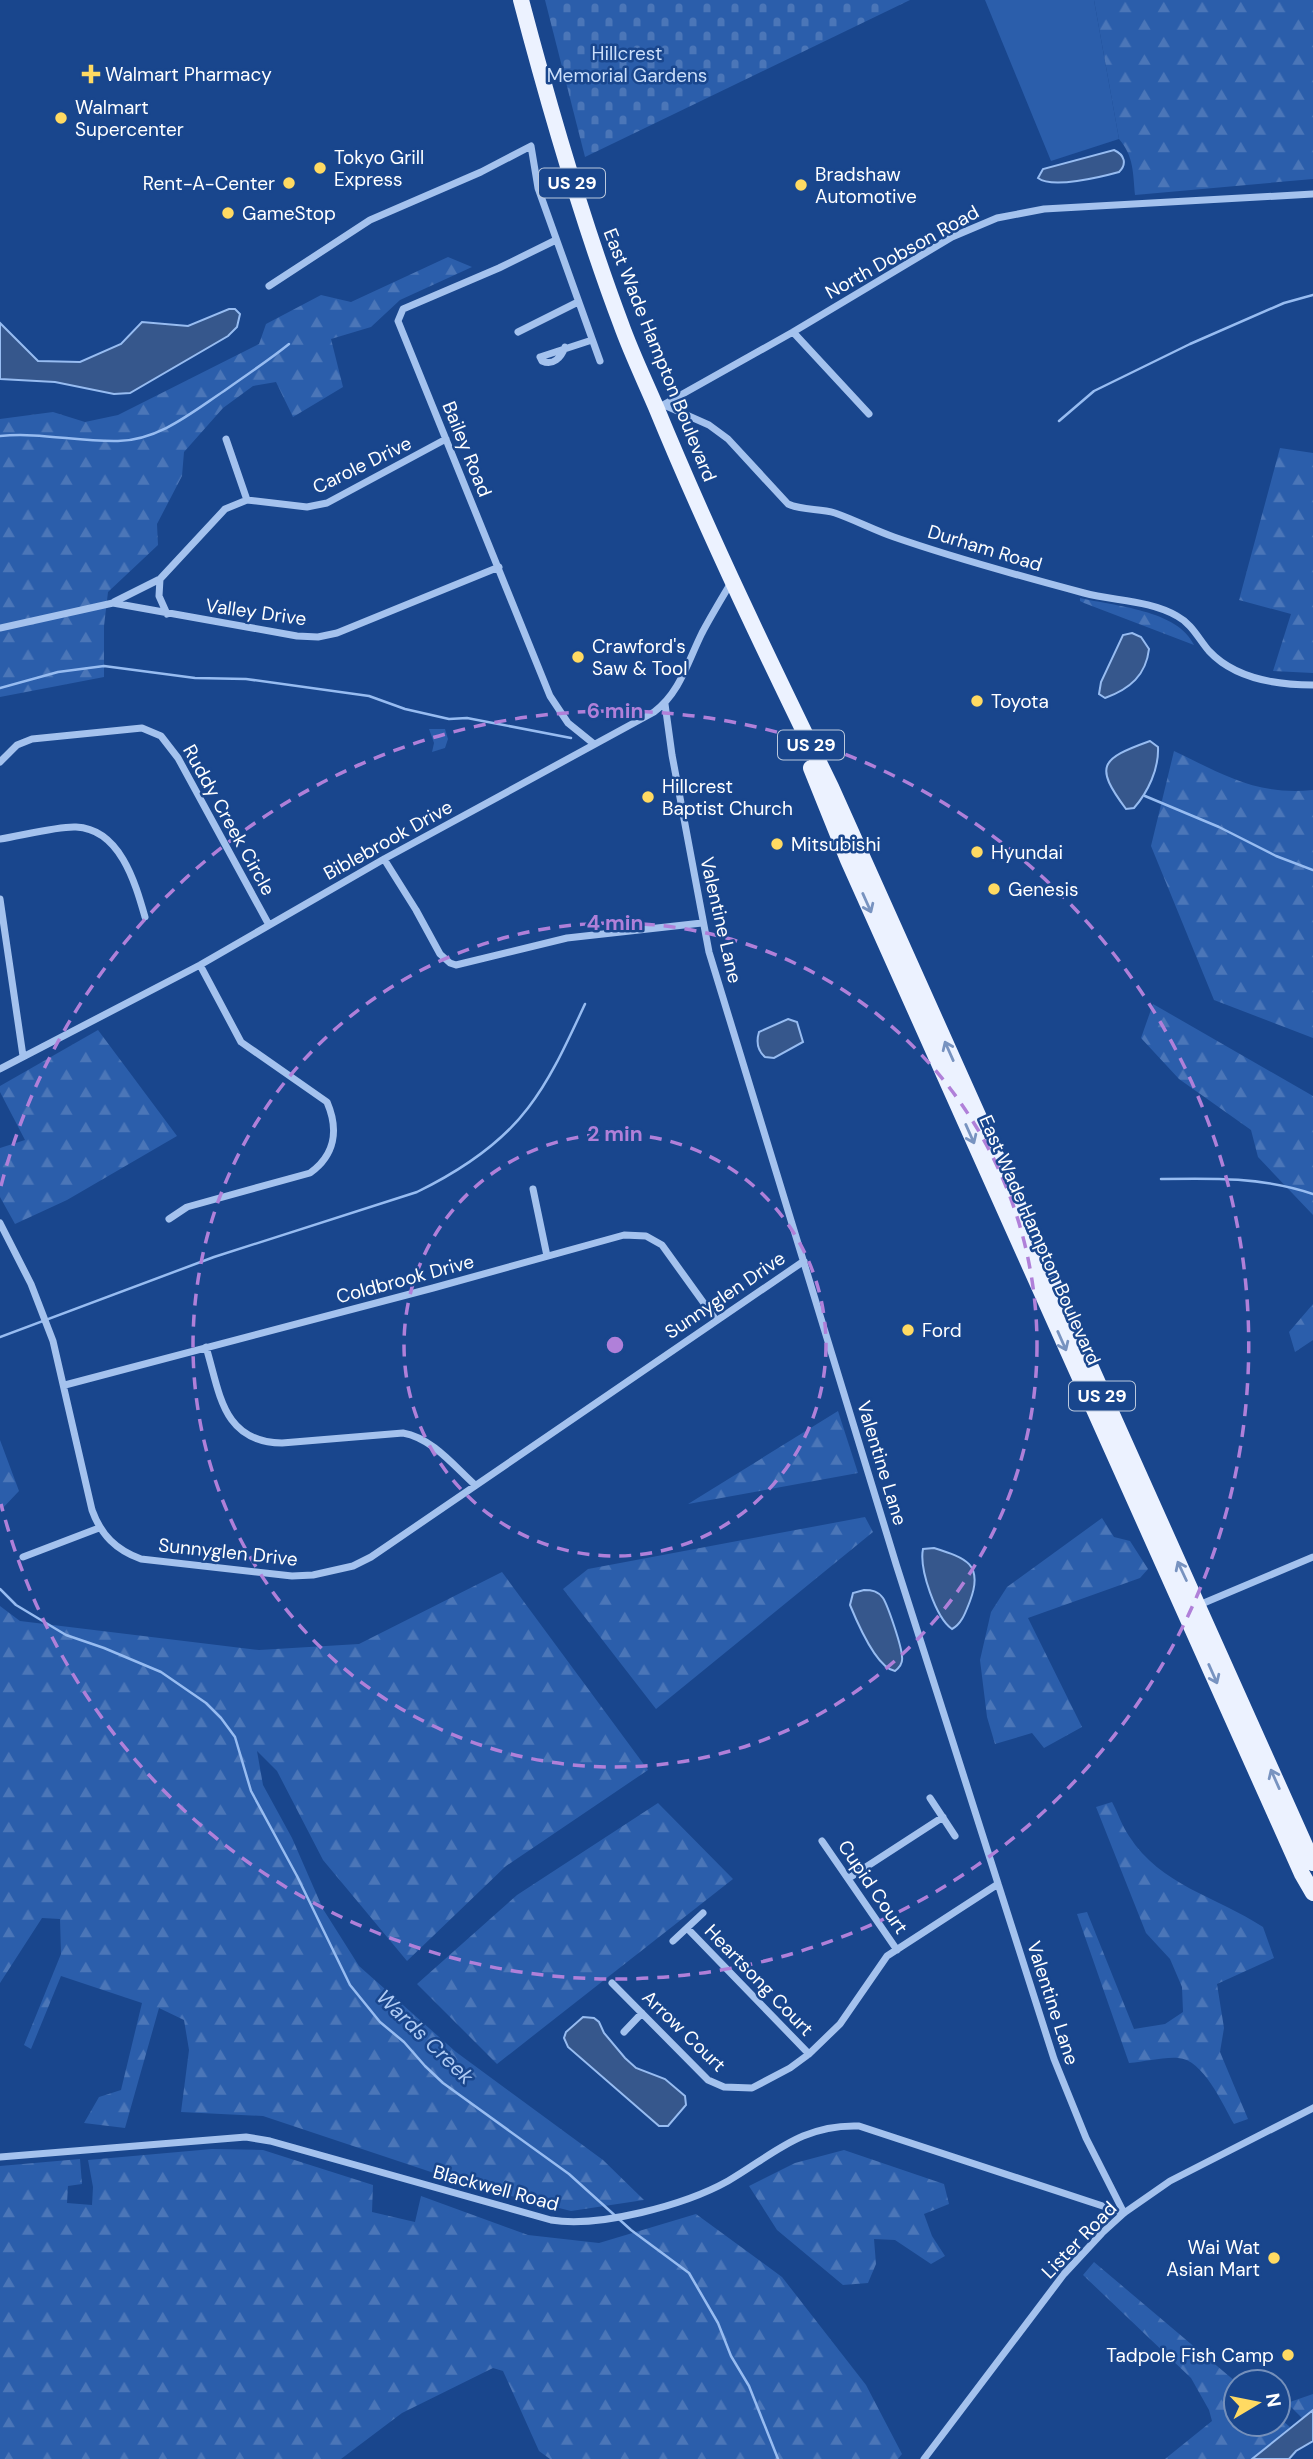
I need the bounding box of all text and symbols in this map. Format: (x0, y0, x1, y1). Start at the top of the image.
park label: Hillcrest Memorial Gardens (547, 41, 707, 88)
place label: Walmart Pharmacy (105, 62, 272, 87)
marker: Walmart Pharmacy (83, 66, 99, 82)
place label: Walmart Supercenter (75, 95, 184, 142)
marker: Walmart Supercenter (53, 110, 69, 126)
place label: Tokyo Grill Express (334, 145, 424, 192)
marker: Tokyo Grill Express (312, 160, 328, 176)
place label: Bradshaw Automotive (815, 162, 917, 209)
road number: US 29 (539, 168, 605, 198)
place label: Rent-A-Center (143, 171, 275, 196)
marker: Rent-A-Center (281, 175, 297, 191)
marker: Bradshaw Automotive (793, 177, 809, 193)
street label: North Dobson Road (821, 199, 983, 305)
place label: GameStop (242, 201, 336, 226)
marker: GameStop (220, 205, 236, 221)
street label: East Wade Hampton Boulevard (598, 225, 722, 485)
street label: Bailey Road (437, 398, 497, 500)
street label: Carole Drive (308, 430, 416, 500)
street label: Durham Road (925, 519, 1045, 577)
street label: Valley Drive (204, 593, 308, 631)
place label: Crawford's Saw & Tool (592, 634, 687, 681)
marker: Crawford's Saw & Tool (570, 649, 586, 665)
place label: Toyota (991, 689, 1049, 714)
marker: Toyota (969, 693, 985, 709)
text: 6 min (587, 697, 643, 725)
road number: US 29 (778, 730, 844, 760)
street label: Ruddy Creek Circle (177, 740, 281, 900)
place label: Hillcrest Baptist Church (662, 774, 793, 821)
marker: Hillcrest Baptist Church (640, 789, 656, 805)
street label: Biblebrook Drive (319, 794, 457, 886)
place label: Mitsubishi (791, 832, 881, 857)
marker: Mitsubishi (769, 836, 785, 852)
place label: Hyundai (991, 840, 1063, 865)
marker: Hyundai (969, 844, 985, 860)
street label: Valentine Lane (694, 854, 748, 986)
place label: Genesis (1008, 877, 1079, 902)
marker: Genesis (986, 881, 1002, 897)
one-way arrow (861, 892, 874, 913)
text: 4 min (586, 909, 644, 937)
one-way arrow (942, 1040, 955, 1062)
street label: East Wade Hampton Boulevard (973, 1111, 1107, 1369)
text: 2 min (587, 1120, 643, 1148)
one-way arrow (964, 1122, 977, 1144)
street label: Sunnyglen Drive (660, 1245, 790, 1345)
street label: Coldbrook Drive (333, 1249, 477, 1309)
place label: Ford (922, 1318, 962, 1343)
marker: Ford (900, 1322, 916, 1338)
one-way arrow (1056, 1330, 1069, 1352)
centre of rings (603, 1333, 627, 1357)
road number: US 29 (1069, 1381, 1135, 1410)
street label: Valentine Lane (851, 1398, 913, 1528)
street label: Sunnyglen Drive (157, 1532, 299, 1572)
one-way arrow (1175, 1561, 1188, 1582)
one-way arrow (1207, 1663, 1220, 1684)
one-way arrow (1268, 1768, 1281, 1790)
street label: Cupid Court (832, 1835, 914, 1939)
street label: Heartsong Court (699, 1919, 819, 2041)
street label: Valentine Lane (1021, 1938, 1085, 2068)
water label: Wards Creek (370, 1983, 480, 2091)
street label: Arrow Court (637, 1985, 731, 2077)
street label: Blackwell Road (430, 2159, 562, 2217)
street label: Lister Road (1036, 2196, 1122, 2284)
place label: Wai Wat Asian Mart (1166, 2235, 1260, 2282)
marker: Wai Wat Asian Mart (1266, 2250, 1282, 2266)
place label: Tadpole Fish Camp (1106, 2343, 1274, 2368)
marker: Tadpole Fish Camp (1280, 2347, 1296, 2363)
north arrow (1222, 2368, 1292, 2438)
text: N (1260, 2391, 1287, 2409)

